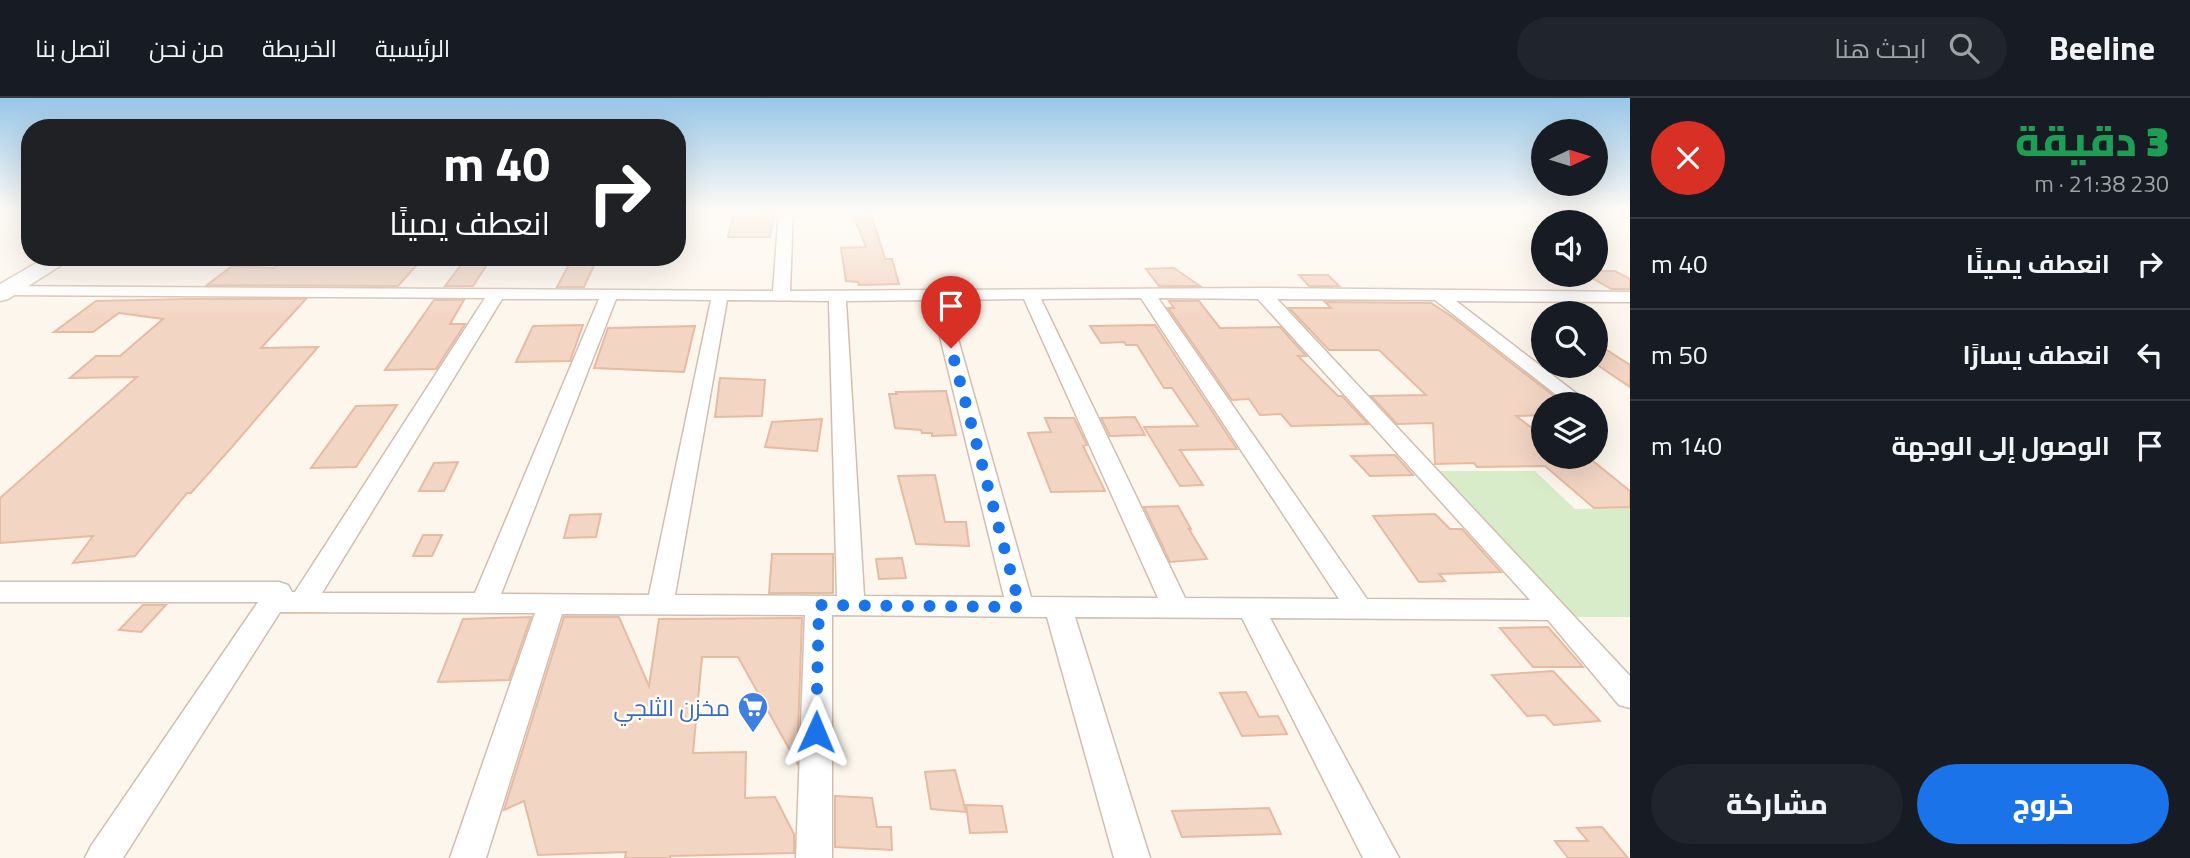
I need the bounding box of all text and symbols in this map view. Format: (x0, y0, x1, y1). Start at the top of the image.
search box (1517, 17, 2007, 80)
text: Beeline (2049, 23, 2155, 73)
text: ابحث هنا (1834, 29, 1927, 68)
icon: search (1945, 29, 1983, 67)
text: اتصل بنا (35, 30, 111, 66)
text: من نحن (149, 30, 224, 66)
text: الخريطة (262, 30, 337, 66)
text: الرئيسية (375, 30, 450, 66)
text: 3 دقيقة (2015, 108, 2169, 172)
north arrow (1531, 119, 1608, 196)
map controls (1531, 119, 1608, 469)
button: close (1651, 121, 1725, 195)
text: 40 m (443, 125, 550, 200)
icon: right (574, 147, 665, 238)
text: 230 m · 21:38 (2034, 166, 2169, 201)
text: انعطف يمينًا (389, 199, 550, 247)
button: sound (1531, 210, 1608, 287)
text: 40 m (1651, 244, 1708, 283)
text: انعطف يمينًا (1966, 244, 2110, 283)
icon: right (2131, 245, 2169, 283)
pin (921, 276, 981, 348)
icon: arrive (932, 287, 970, 325)
button: search (1531, 301, 1608, 378)
text: 50 m (1651, 335, 1708, 374)
text: انعطف يسارًا (1962, 335, 2110, 374)
icon: left (2131, 336, 2169, 374)
button: layers (1531, 392, 1608, 469)
text: 140 m (1651, 426, 1722, 465)
text: الوصول إلى الوجهة (1891, 426, 2110, 465)
icon: arrive (2131, 427, 2169, 465)
place label: مخزن الثلجي (614, 690, 730, 726)
supermarket icon: مخزن الثلجي (736, 690, 770, 734)
position arrow (779, 695, 853, 769)
button: مشاركة (1651, 764, 1903, 844)
button: خروج (1917, 764, 2169, 844)

